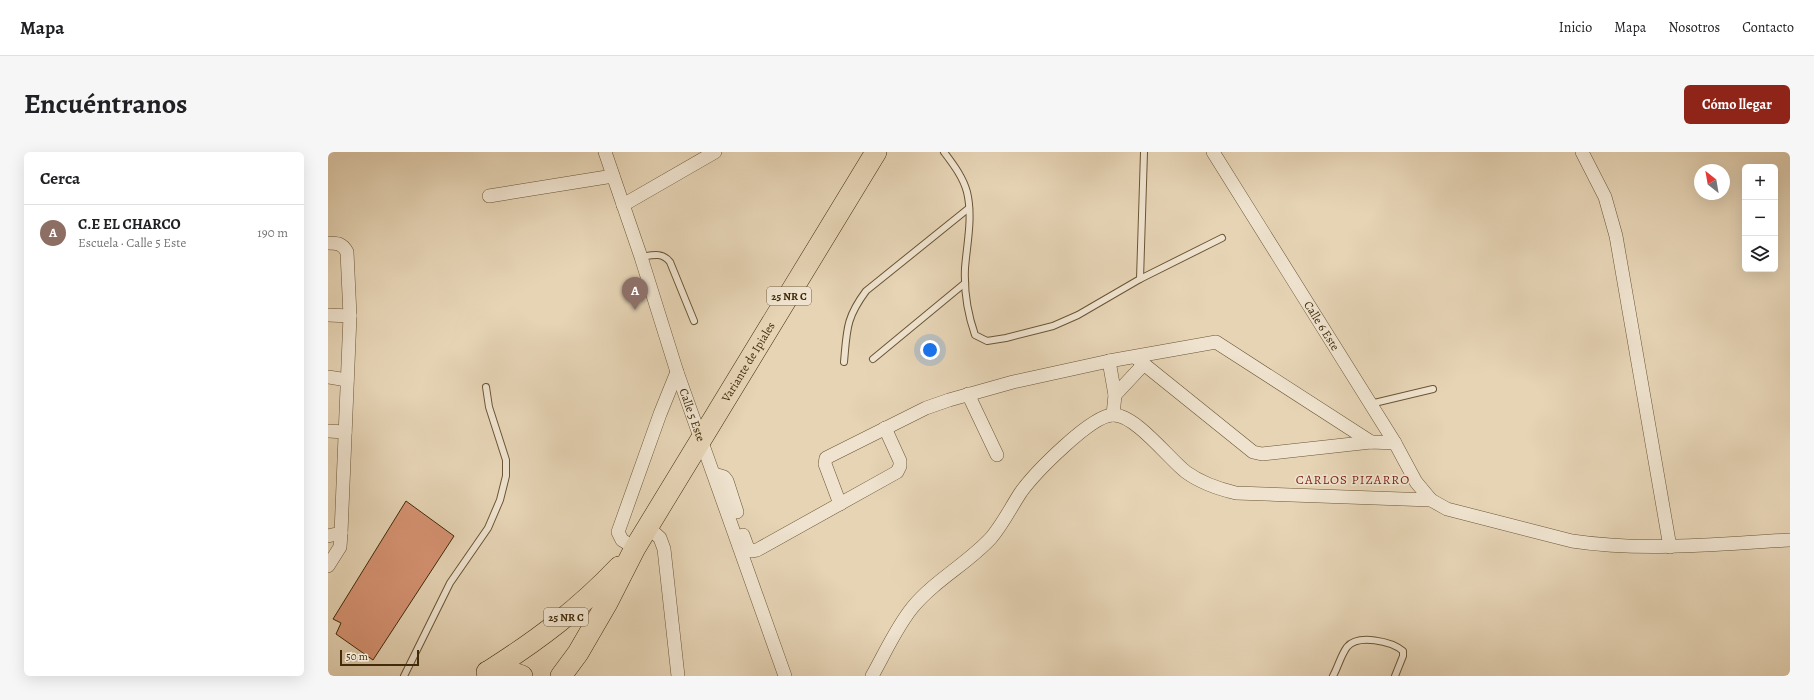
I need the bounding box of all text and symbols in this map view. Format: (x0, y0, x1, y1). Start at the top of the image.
text: Mapa (20, 15, 64, 41)
text: Inicio (1559, 18, 1592, 37)
text: Mapa (1614, 18, 1646, 37)
text: Nosotros (1668, 18, 1720, 37)
text: Contacto (1742, 18, 1794, 37)
text: Encuéntranos (24, 85, 188, 123)
button: Cómo llegar (1684, 85, 1790, 124)
north arrow (1694, 164, 1730, 200)
map controls (1742, 164, 1778, 272)
button: + (1742, 164, 1778, 200)
text: Cerca (40, 167, 80, 190)
button: − (1742, 200, 1778, 236)
text: C.E EL CHARCO (78, 214, 181, 234)
text: A (49, 224, 57, 241)
text: 190 m (257, 224, 288, 241)
text: Escuela · Calle 5 Este (78, 234, 186, 251)
button: layers (1742, 236, 1778, 272)
pin: A (622, 277, 648, 310)
road number: 25 NR C (767, 287, 811, 305)
street label: Calle 6 Este (1300, 298, 1343, 354)
street label: Variante de Ipiales (717, 319, 779, 406)
your location (920, 340, 940, 360)
street label: Calle 5 Este (675, 386, 709, 444)
district label: CARLOS PIZARRO (1296, 471, 1410, 488)
road number: 25 NR C (544, 608, 588, 626)
scale bar (340, 648, 419, 667)
text: 50 m (346, 649, 368, 664)

